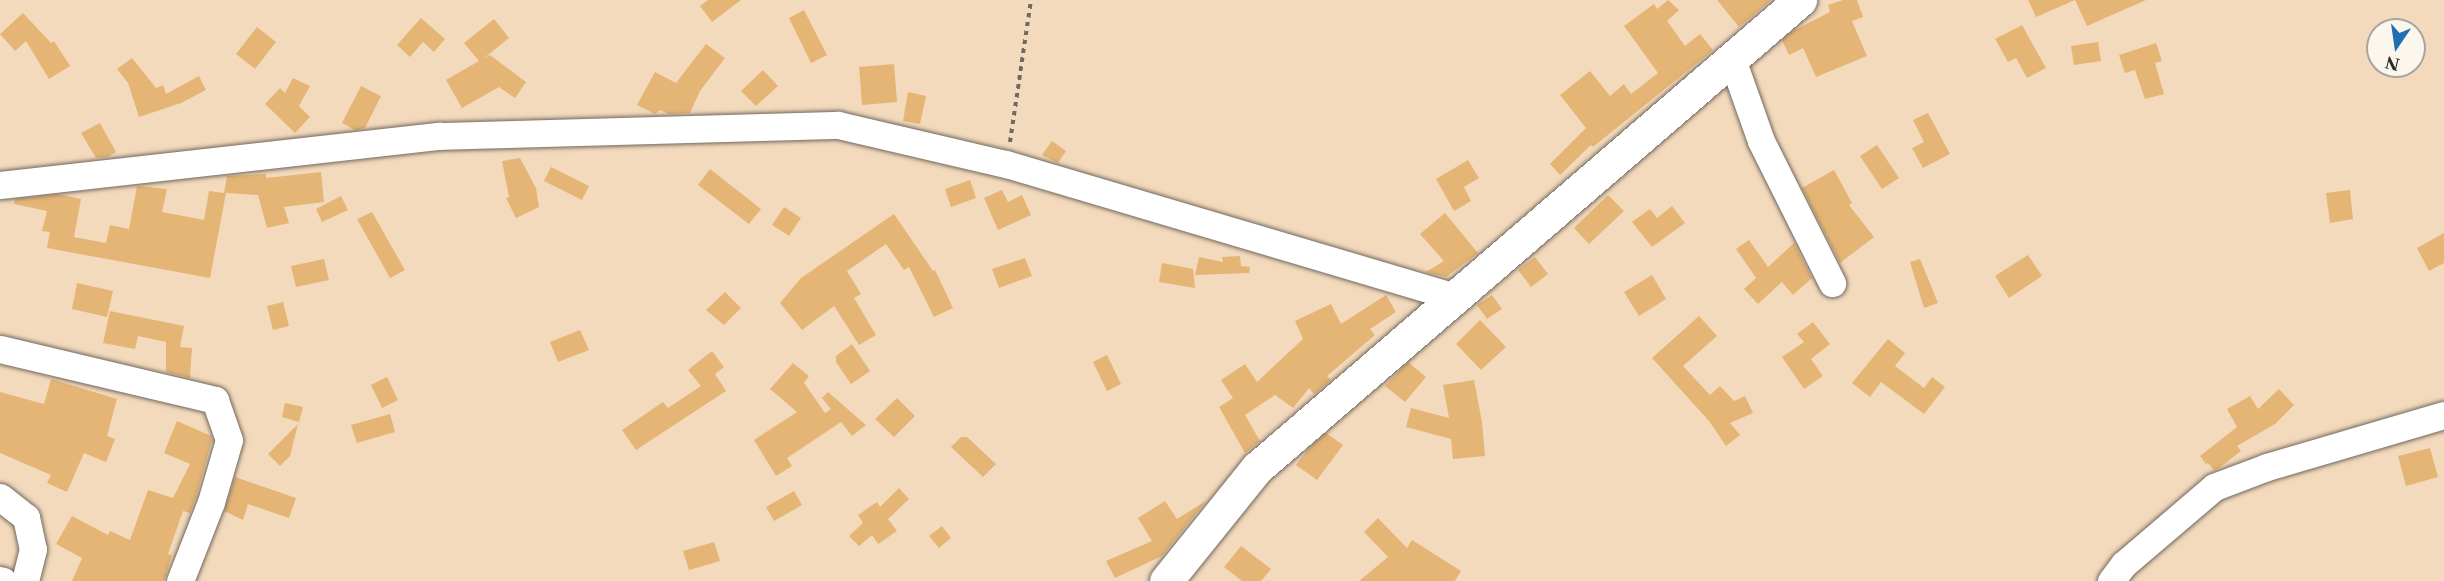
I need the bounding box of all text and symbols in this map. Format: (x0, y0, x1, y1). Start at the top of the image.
north arrow (2366, 18, 2426, 78)
text: N (2383, 52, 2401, 75)

